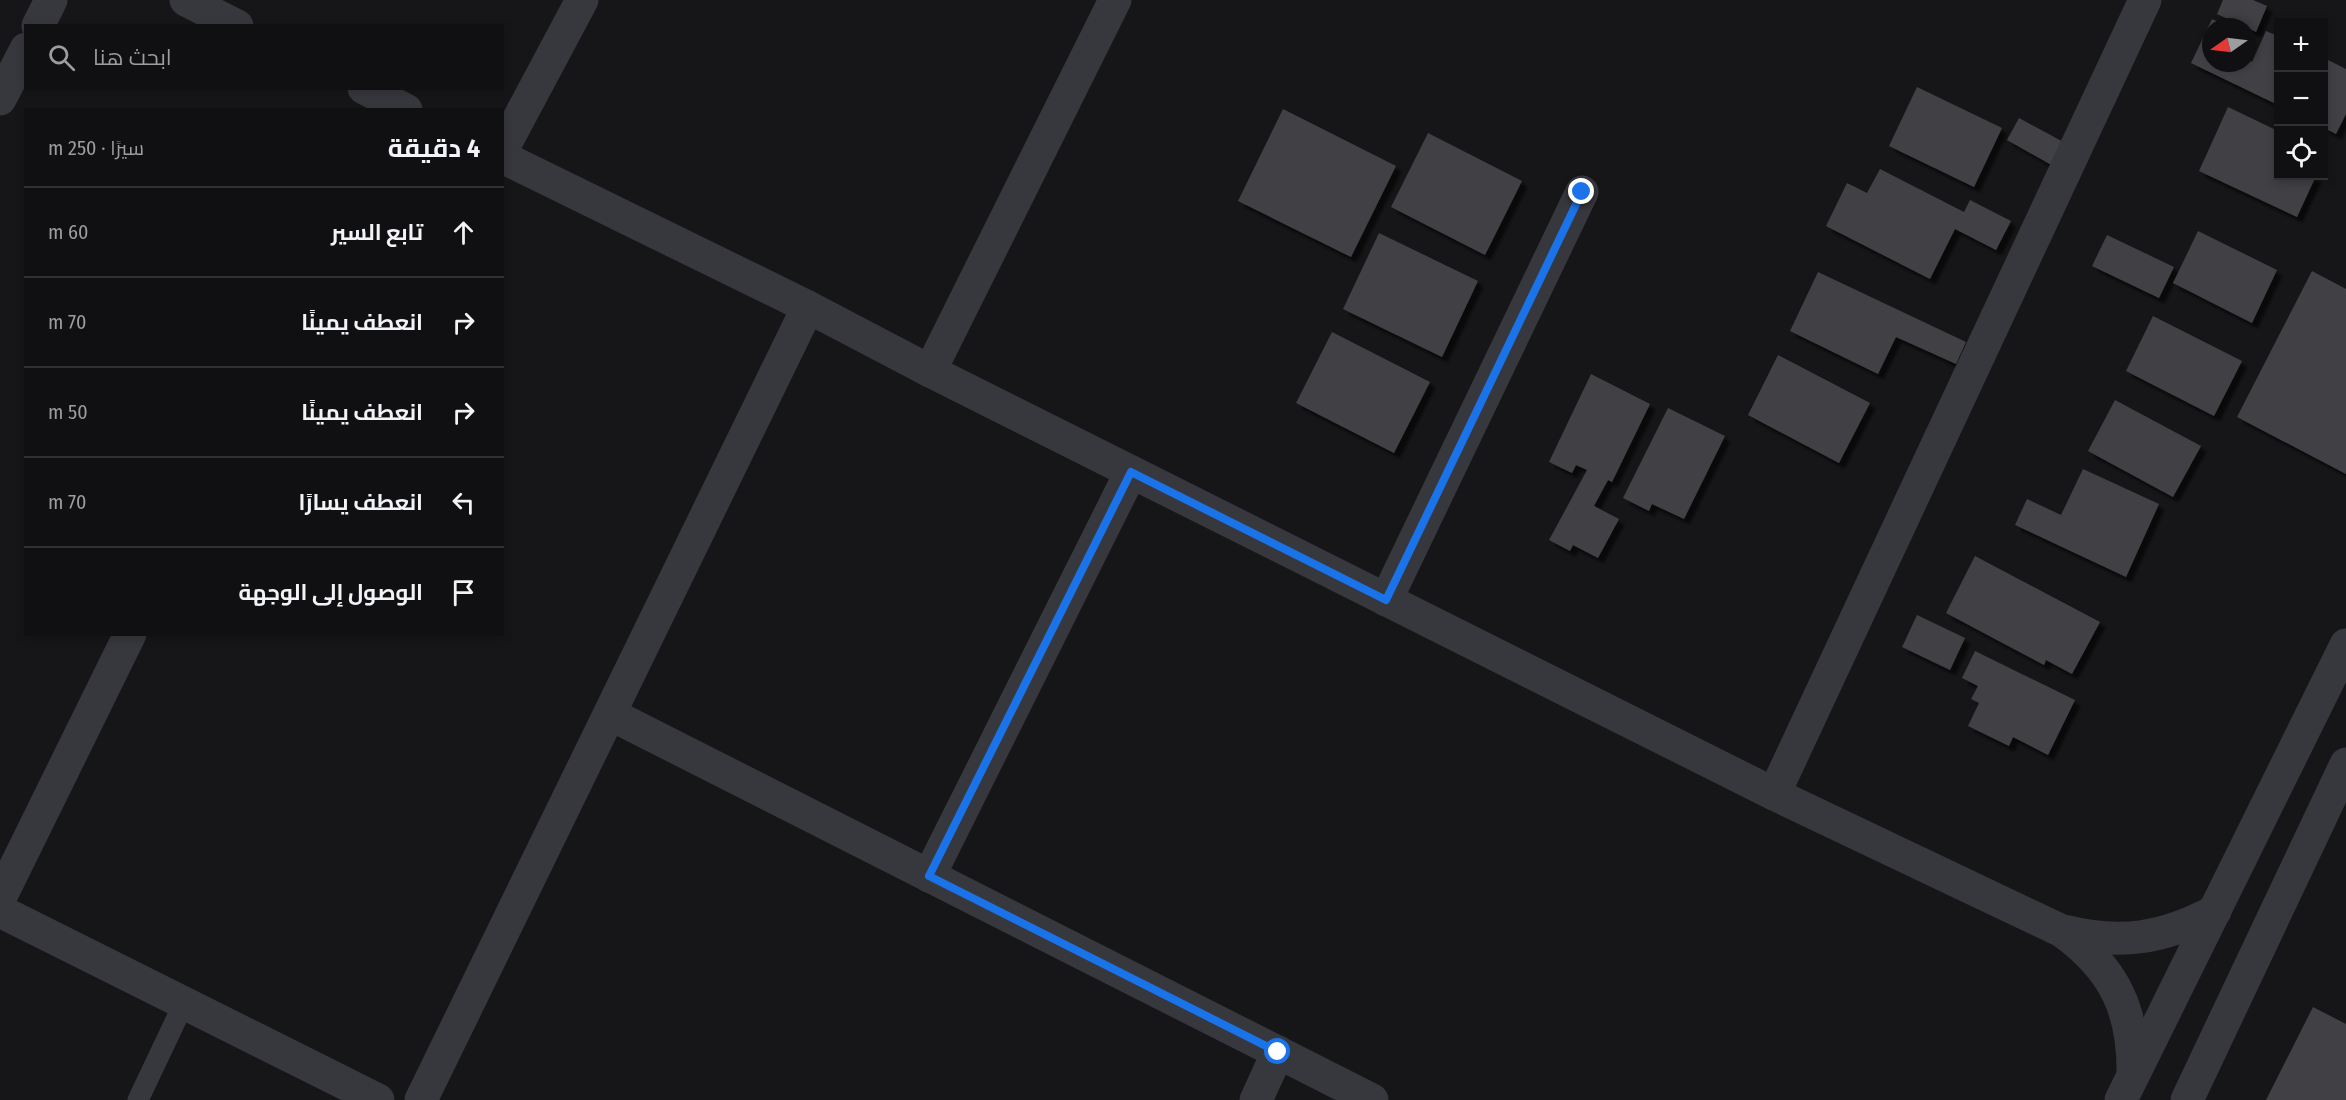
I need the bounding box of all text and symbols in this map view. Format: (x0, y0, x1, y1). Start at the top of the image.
north arrow (2202, 18, 2256, 72)
map controls (2274, 18, 2328, 180)
button: + (2274, 18, 2328, 72)
search box (24, 24, 504, 90)
icon: search (45, 41, 78, 74)
text: ابحث هنا (93, 44, 172, 71)
button: − (2274, 72, 2328, 126)
button: locate (2274, 126, 2328, 180)
text: 4 دقيقة (388, 133, 480, 164)
text: سيرًا · 250 m (48, 136, 144, 160)
route end (1568, 178, 1594, 204)
icon: ahead (447, 216, 480, 249)
text: تابع السير (331, 219, 423, 246)
text: 60 m (48, 220, 88, 244)
icon: right (447, 306, 480, 339)
text: انعطف يمينًا (301, 309, 423, 336)
text: 70 m (48, 310, 86, 334)
icon: right (447, 396, 480, 429)
text: انعطف يمينًا (301, 399, 423, 426)
text: 50 m (48, 400, 88, 424)
icon: left (447, 486, 480, 519)
text: انعطف يسارًا (298, 489, 423, 516)
text: 70 m (48, 490, 86, 514)
icon: arrive (447, 576, 480, 609)
text: الوصول إلى الوجهة (239, 579, 423, 606)
route start (1264, 1038, 1290, 1064)

